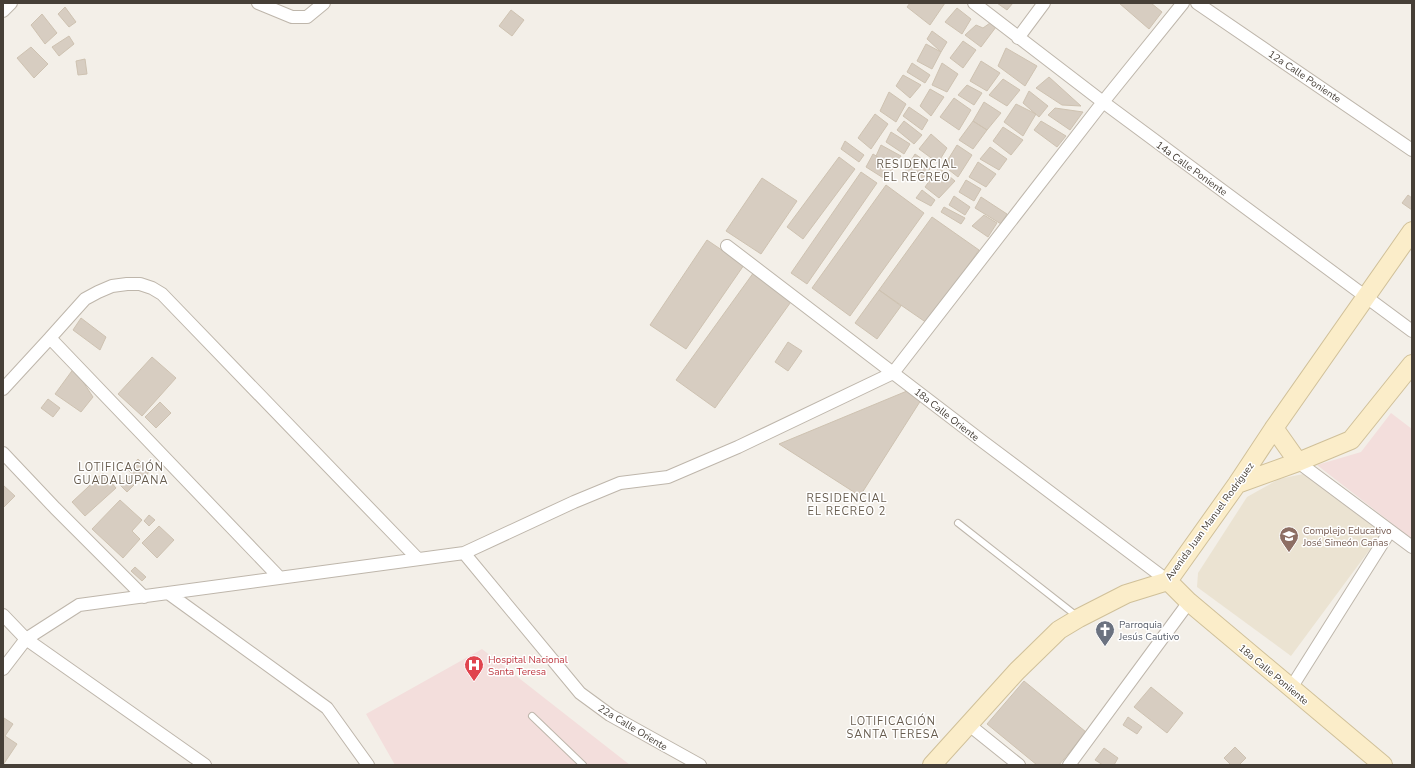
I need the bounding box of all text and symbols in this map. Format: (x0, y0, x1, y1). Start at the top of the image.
street label: 12a Calle Poniente (1265, 47, 1344, 106)
street label: 14a Calle Poniente (1153, 138, 1230, 199)
district label: RESIDENCIAL EL RECREO (876, 157, 958, 185)
street label: 18a Calle Oriente (911, 385, 982, 445)
district label: LOTIFICACIÓN GUADALUPANA (73, 459, 169, 488)
street label: Avenida Juan Manuel Rodríguez (1162, 459, 1258, 583)
district label: RESIDENCIAL EL RECREO 2 (806, 491, 888, 519)
place label: Complejo Educativo José Simeón Cañas (1302, 524, 1392, 550)
school or university icon: Complejo Educativo José Simeón Cañas (1278, 525, 1300, 553)
place label: Parroquia Jesús Cautivo (1118, 618, 1180, 644)
church icon: Parroquia Jesús Cautivo (1094, 619, 1116, 647)
street label: 18a Calle Poniiente (1235, 641, 1311, 708)
place label: Hospital Nacional Santa Teresa (488, 653, 568, 679)
hospital icon: Hospital Nacional Santa Teresa (463, 654, 485, 682)
street label: 22a Calle Oriente (595, 702, 670, 754)
district label: LOTIFICACIÓN SANTA TERESA (847, 713, 940, 742)

